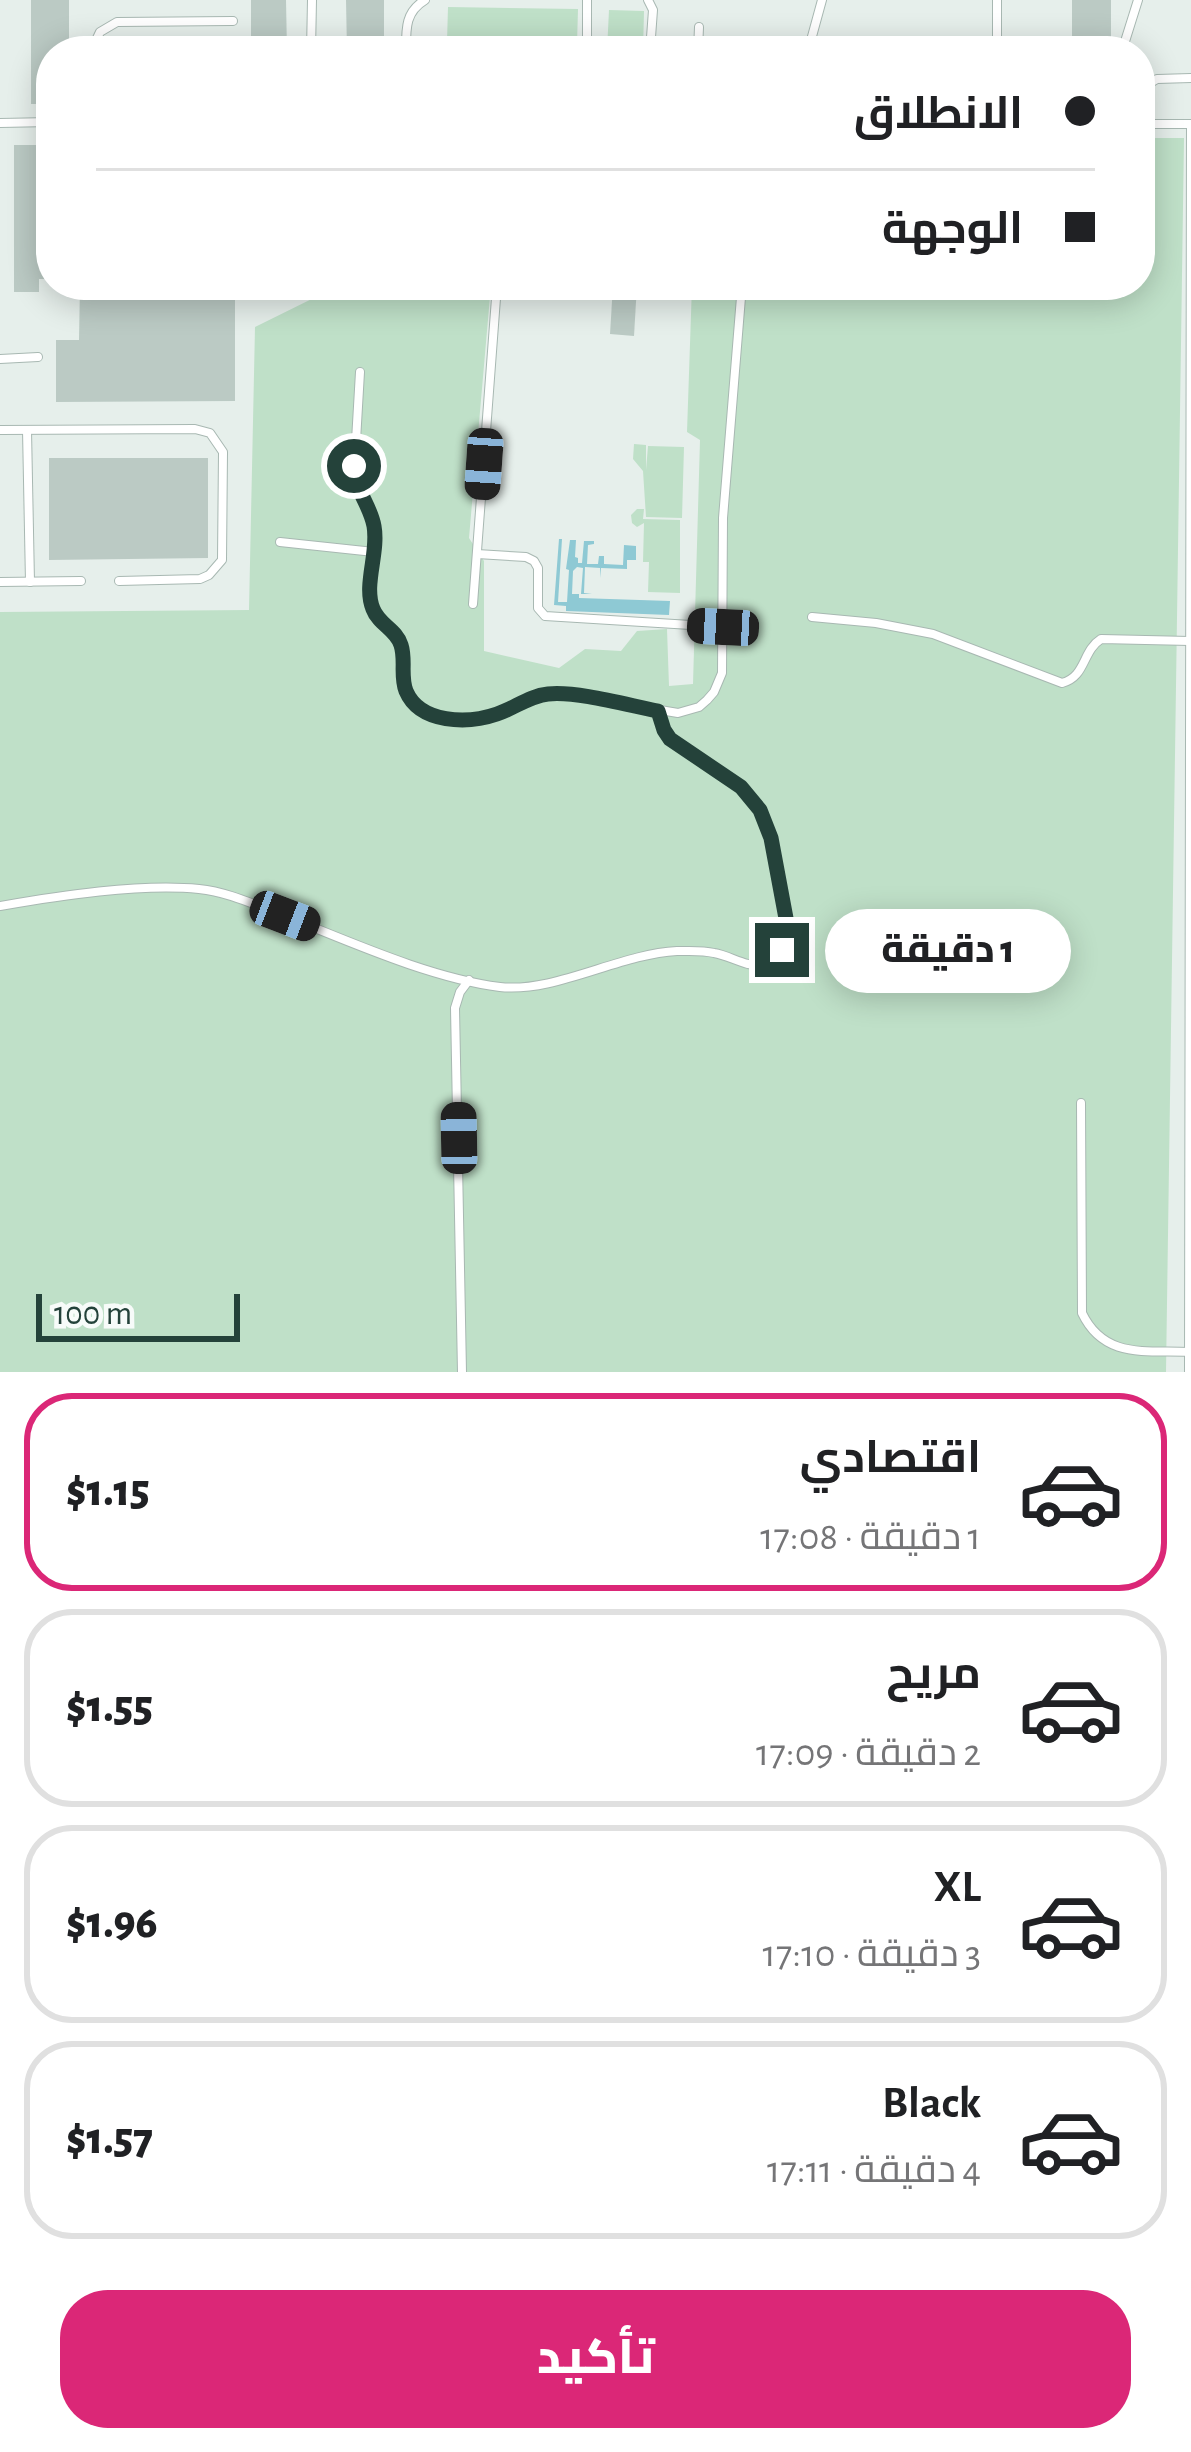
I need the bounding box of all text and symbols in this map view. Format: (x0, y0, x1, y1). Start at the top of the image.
text: الانطلاق (854, 92, 1023, 137)
text: الوجهة (882, 207, 1023, 252)
car (464, 427, 504, 501)
route start (327, 439, 381, 493)
car (686, 607, 760, 647)
car (245, 886, 325, 946)
callout: 1 دقيقة (824, 908, 1070, 992)
route end (755, 923, 809, 977)
text: 1 دقيقة (881, 931, 1015, 970)
car (440, 1102, 478, 1174)
scale bar (36, 1288, 240, 1341)
text: 100 m (54, 1298, 132, 1331)
text: اقتصادي (800, 1436, 981, 1481)
icon: car (1017, 1438, 1125, 1546)
text: $1.15 (66, 1469, 150, 1514)
text: 1 دقيقة · 17:08 (760, 1518, 981, 1557)
text: مريح (886, 1652, 981, 1697)
icon: car (1017, 1654, 1125, 1762)
text: $1.55 (66, 1685, 153, 1730)
text: 2 دقيقة · 17:09 (756, 1734, 981, 1773)
text: XL (933, 1865, 981, 1910)
icon: car (1017, 1870, 1125, 1978)
text: $1.96 (66, 1901, 157, 1946)
text: 3 دقيقة · 17:10 (763, 1935, 981, 1974)
text: Black (882, 2081, 981, 2126)
icon: car (1017, 2086, 1125, 2194)
text: $1.57 (66, 2117, 153, 2162)
text: 4 دقيقة · 17:11 (767, 2151, 981, 2190)
button: تأكيد (60, 2290, 1131, 2428)

